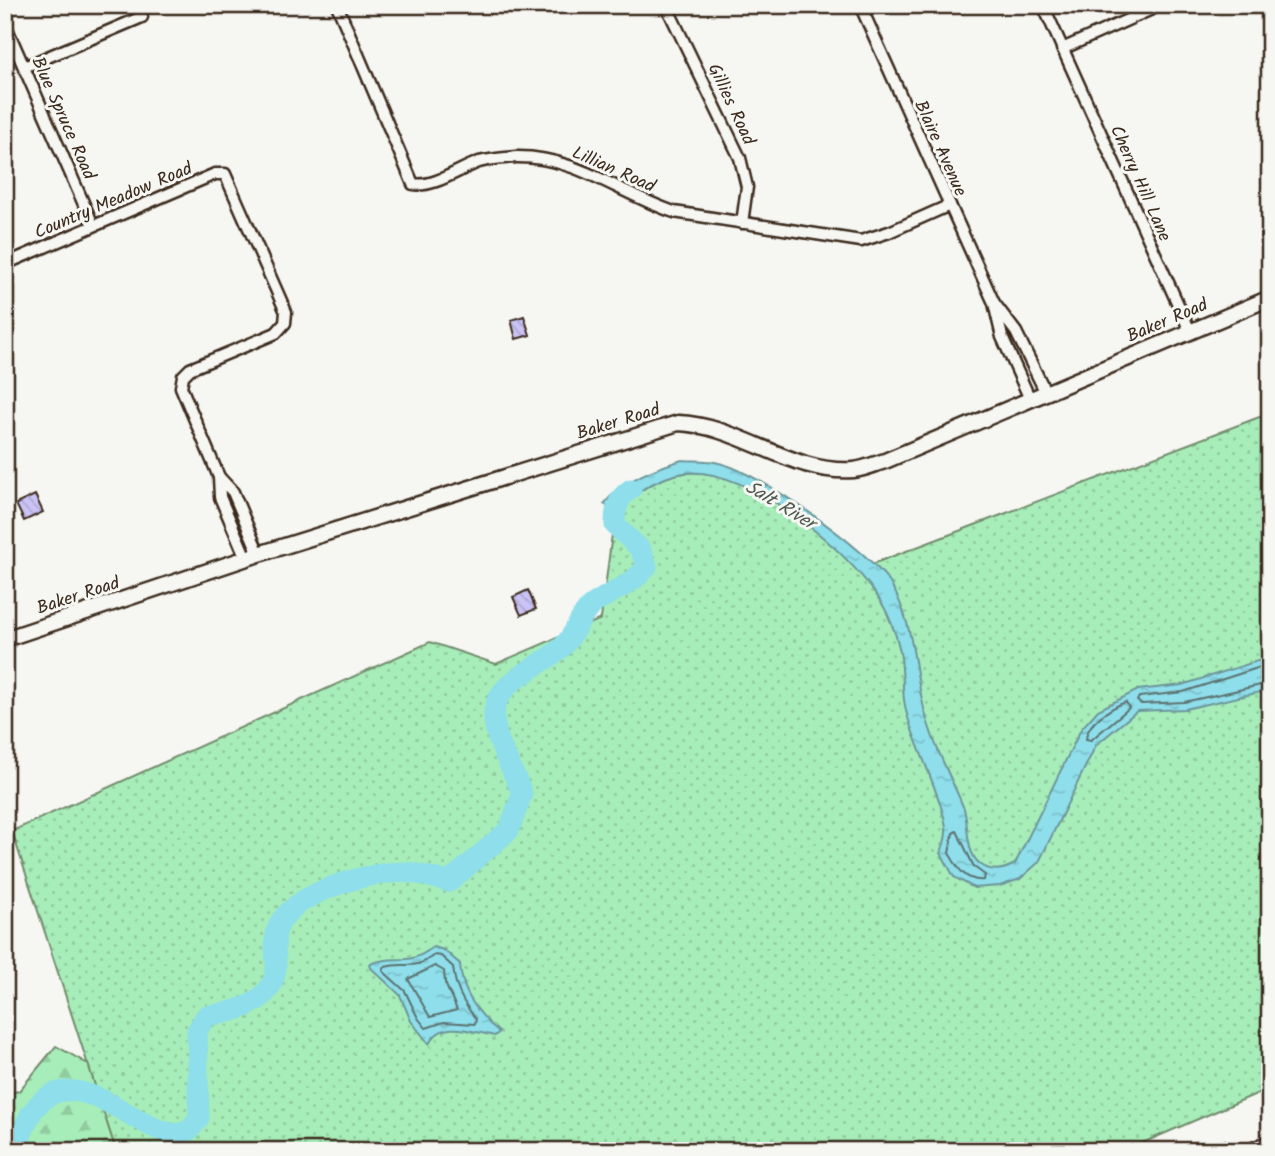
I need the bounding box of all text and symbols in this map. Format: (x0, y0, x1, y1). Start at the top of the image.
street label: Blue Spruce Road (23, 52, 103, 186)
street label: Gillies Road (699, 59, 763, 151)
street label: Blaire Avenue (905, 96, 974, 201)
street label: Cherry Hill Lane (1101, 121, 1178, 246)
street label: Lillian Road (567, 139, 661, 202)
street label: Country Meadow Road (30, 155, 198, 248)
street label: Baker Road (1122, 291, 1214, 351)
street label: Baker Road (573, 396, 665, 449)
water label: Salt River (739, 473, 824, 540)
street label: Baker Road (33, 569, 125, 623)

